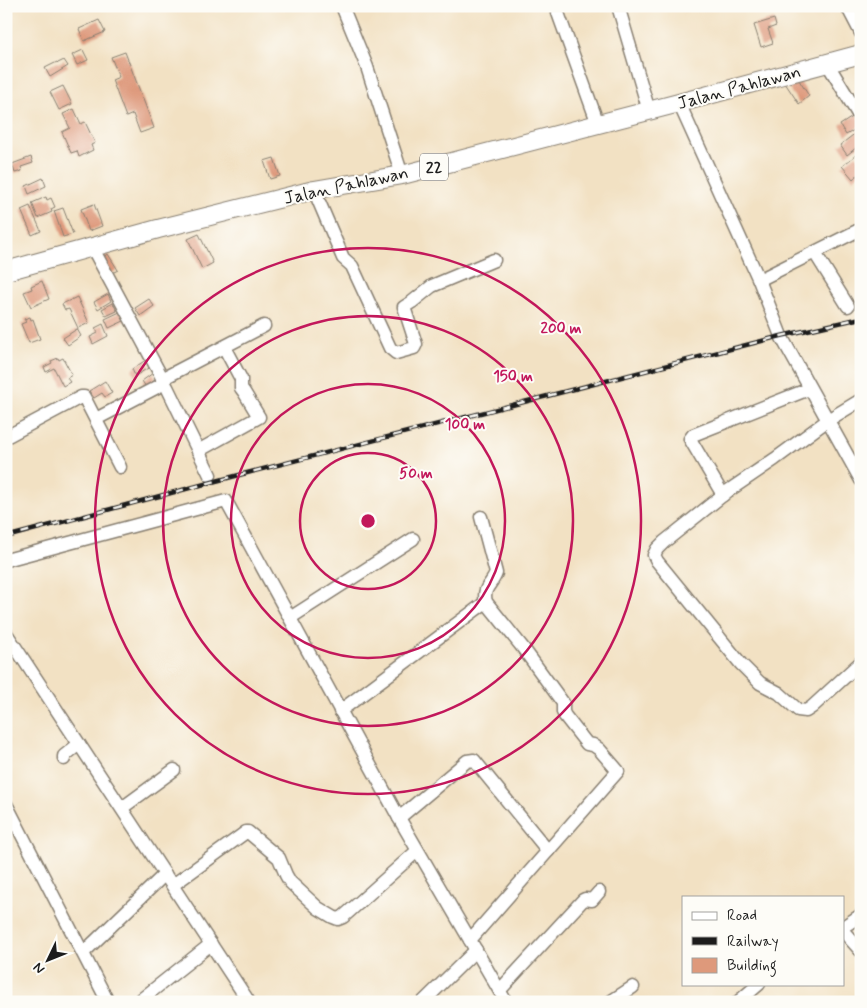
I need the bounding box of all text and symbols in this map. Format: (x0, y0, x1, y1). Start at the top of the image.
street label: Jalan Pahlawan (675, 60, 804, 116)
road number: 22 (420, 154, 448, 180)
street label: Jalan Pahlawan (282, 161, 411, 211)
text: 200 m (541, 319, 582, 339)
text: 150 m (493, 367, 533, 387)
text: 100 m (445, 415, 485, 435)
text: 50 m (399, 464, 433, 484)
centre of rings (359, 512, 377, 530)
legend (682, 896, 844, 986)
text: Road (727, 906, 757, 926)
text: Railway (727, 932, 779, 952)
north arrow (22, 936, 72, 986)
text: Building (727, 956, 777, 977)
text: N (29, 959, 49, 978)

